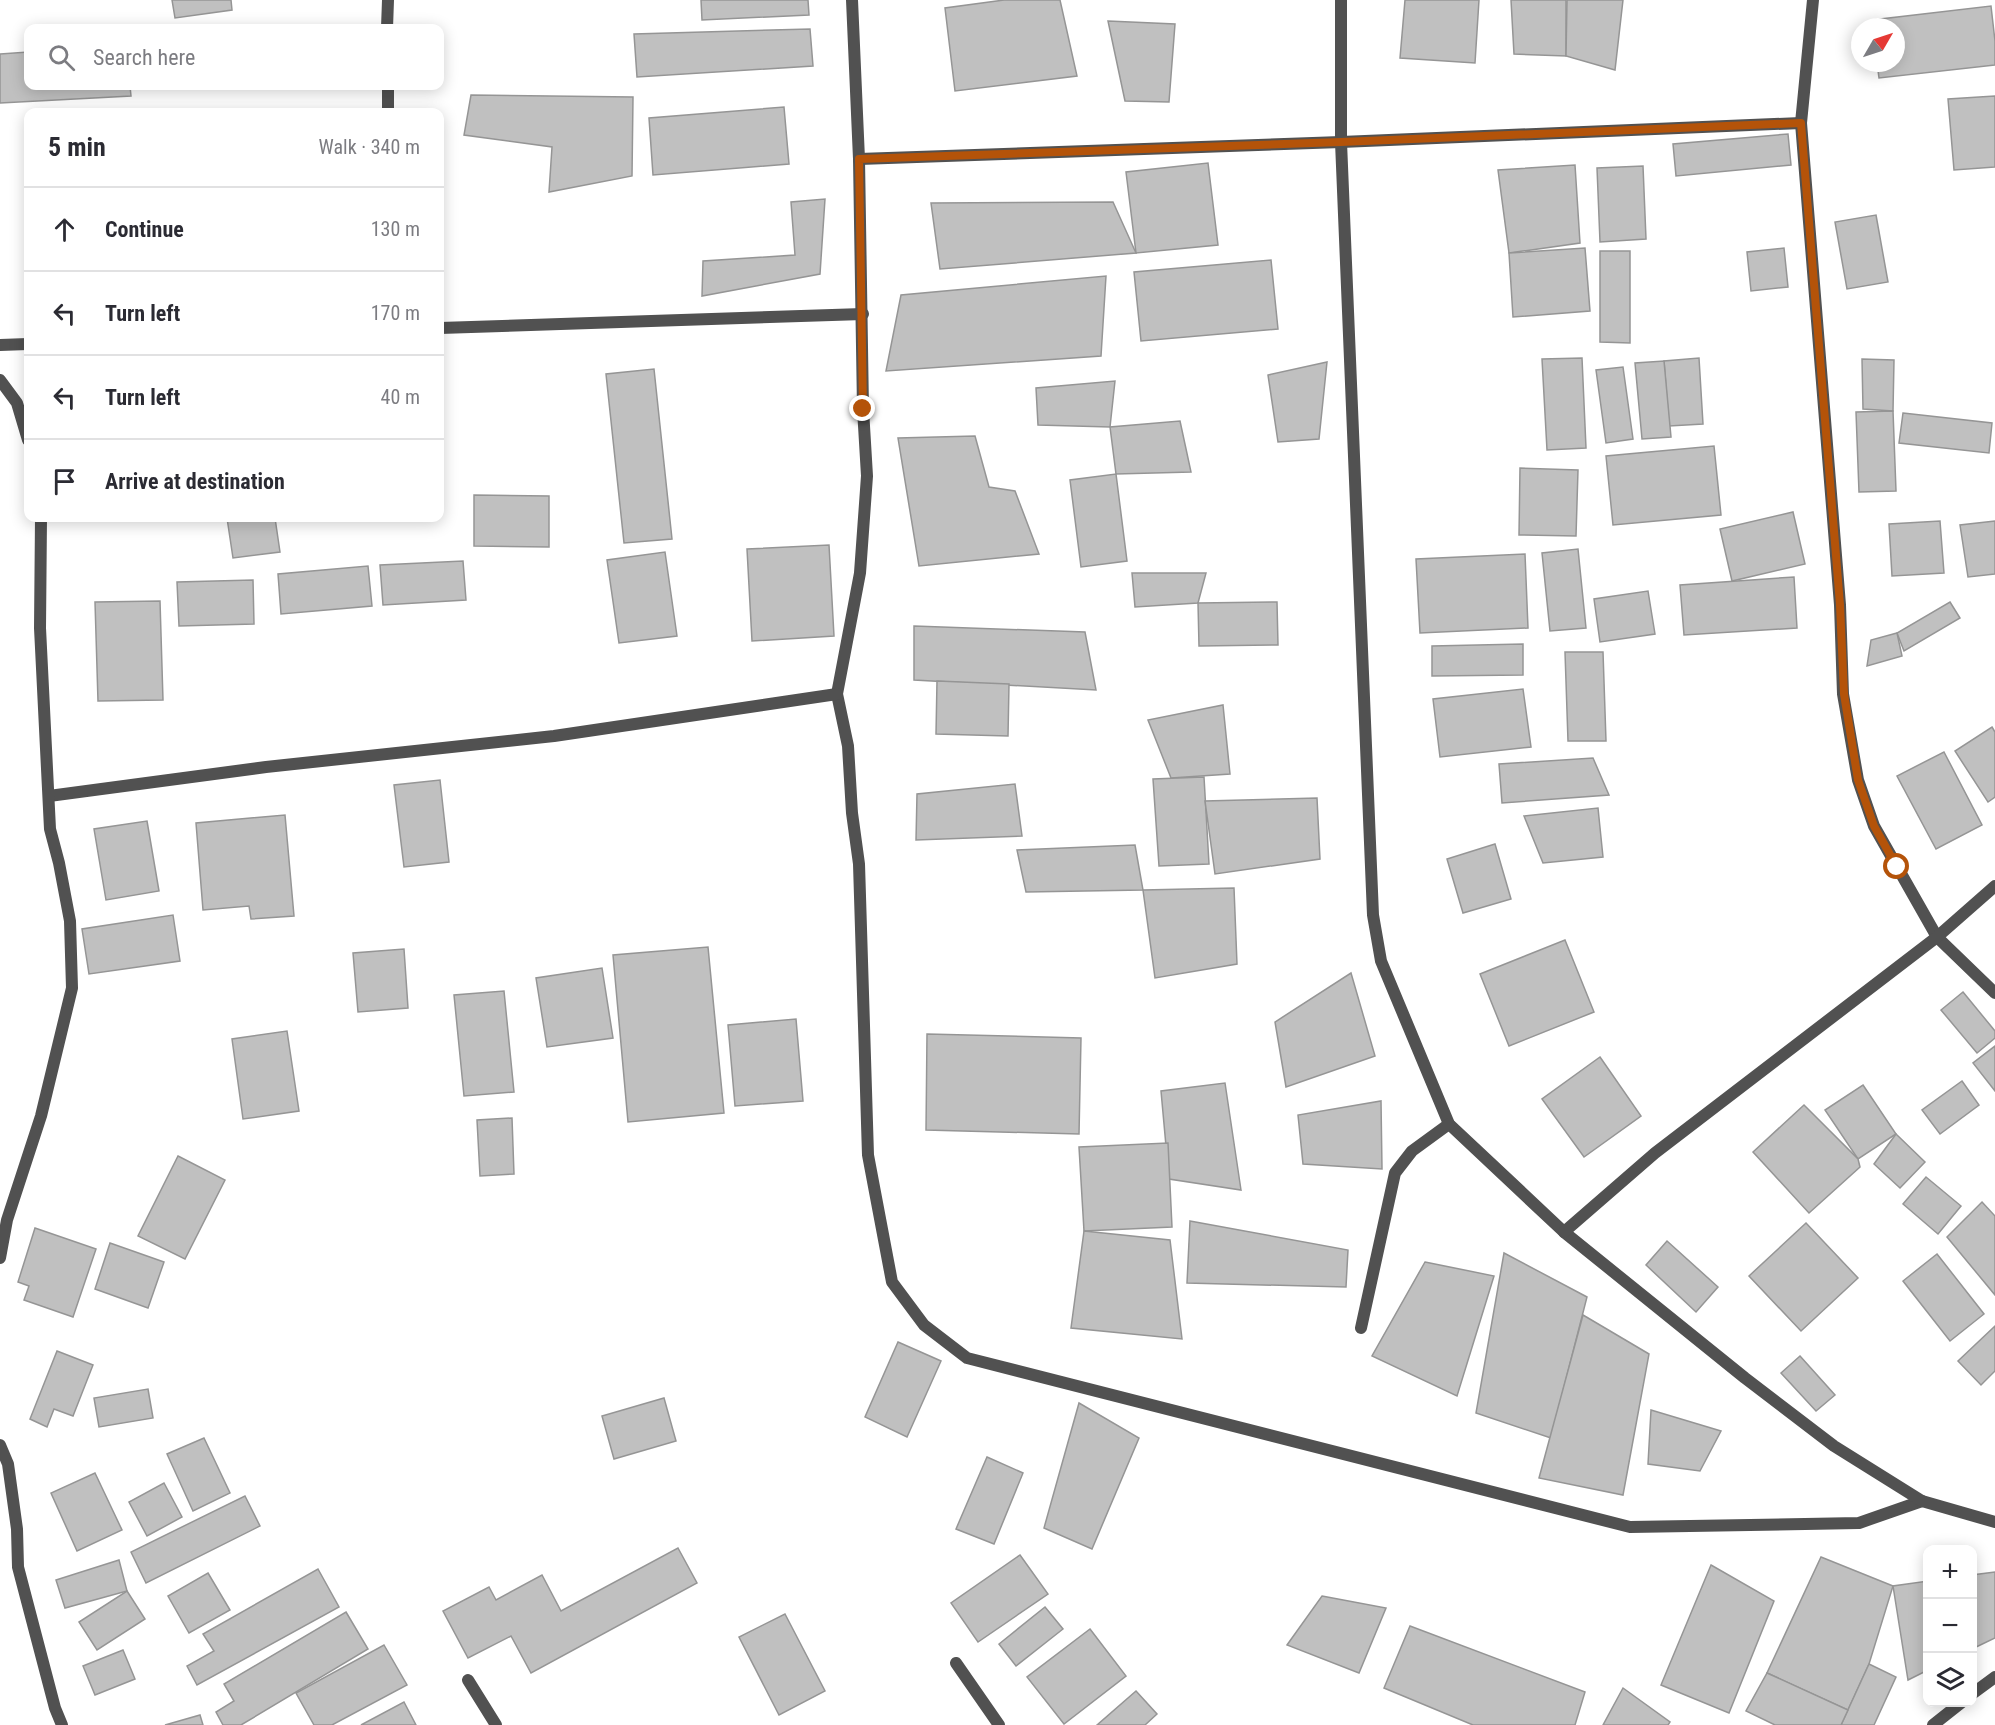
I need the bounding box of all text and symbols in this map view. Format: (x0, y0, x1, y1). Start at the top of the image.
north arrow (1851, 18, 1905, 72)
search box (24, 24, 444, 90)
icon: search (45, 41, 78, 74)
text: Search here (93, 45, 195, 70)
text: 5 min (48, 132, 106, 162)
text: Walk · 340 m (319, 135, 420, 159)
icon: ahead (48, 213, 81, 246)
text: Continue (105, 217, 184, 242)
text: 130 m (371, 217, 420, 241)
icon: left (48, 297, 81, 330)
text: Turn left (105, 301, 180, 326)
text: 170 m (371, 301, 420, 325)
icon: left (48, 381, 81, 414)
text: Turn left (105, 385, 180, 410)
text: 40 m (381, 385, 420, 409)
route end (849, 395, 875, 421)
icon: arrive (48, 465, 81, 498)
text: Arrive at destination (105, 469, 285, 494)
route start (1883, 853, 1909, 879)
map controls (1923, 1545, 1977, 1707)
button: + (1923, 1545, 1977, 1599)
button: − (1923, 1599, 1977, 1653)
button: layers (1923, 1653, 1977, 1707)

